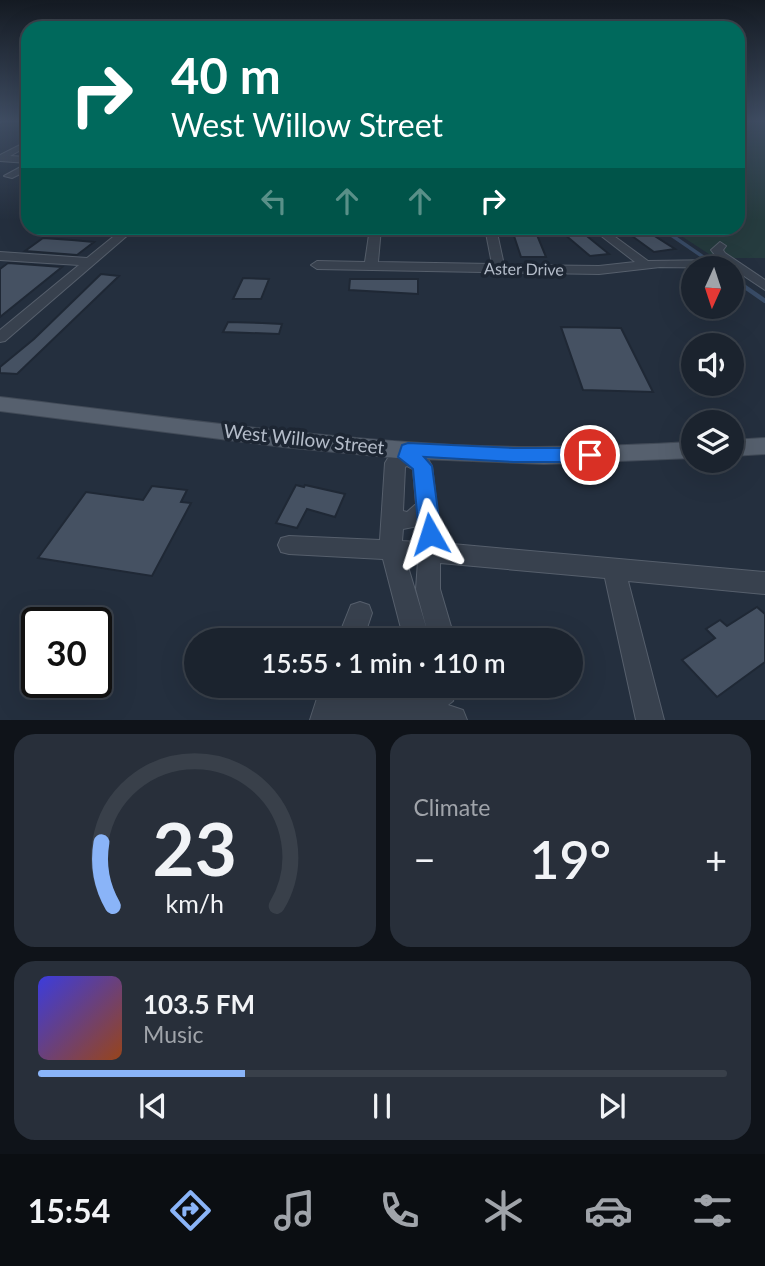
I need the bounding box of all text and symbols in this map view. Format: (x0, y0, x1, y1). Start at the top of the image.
text: 40 m (171, 46, 281, 104)
icon: right (56, 49, 147, 140)
text: West Willow Street (171, 105, 443, 144)
icon: left (255, 182, 293, 220)
icon: ahead (328, 182, 366, 220)
icon: ahead (401, 182, 439, 220)
icon: right (474, 182, 512, 220)
north arrow (681, 256, 744, 318)
map controls (681, 256, 744, 473)
street label: Aster Drive (484, 258, 564, 279)
button: sound (681, 333, 744, 396)
button: layers (681, 410, 744, 473)
street label: West Willow Street (223, 419, 386, 458)
pin (560, 425, 620, 485)
icon: arrive (571, 436, 609, 474)
position arrow (393, 497, 467, 571)
speed limit sign: 30 (21, 607, 112, 698)
text: 15:55 · 1 min · 110 m (261, 647, 506, 679)
text: Climate (414, 793, 490, 821)
text: 23 (153, 805, 237, 893)
text: 19° (529, 828, 611, 890)
text: − (414, 836, 436, 882)
text: + (705, 836, 727, 882)
text: km/h (165, 888, 224, 918)
text: 103.5 FM (143, 988, 255, 1020)
text: Music (143, 1020, 203, 1048)
icon: previous (134, 1087, 172, 1125)
icon: pause (363, 1087, 401, 1125)
icon: next (593, 1087, 631, 1125)
icon: directions (166, 1186, 215, 1235)
icon: music (270, 1186, 319, 1235)
icon: phone (375, 1186, 424, 1235)
icon: climate (479, 1186, 528, 1235)
icon: car (584, 1186, 633, 1235)
icon: filters (688, 1186, 737, 1235)
text: 15:54 (28, 1191, 110, 1230)

